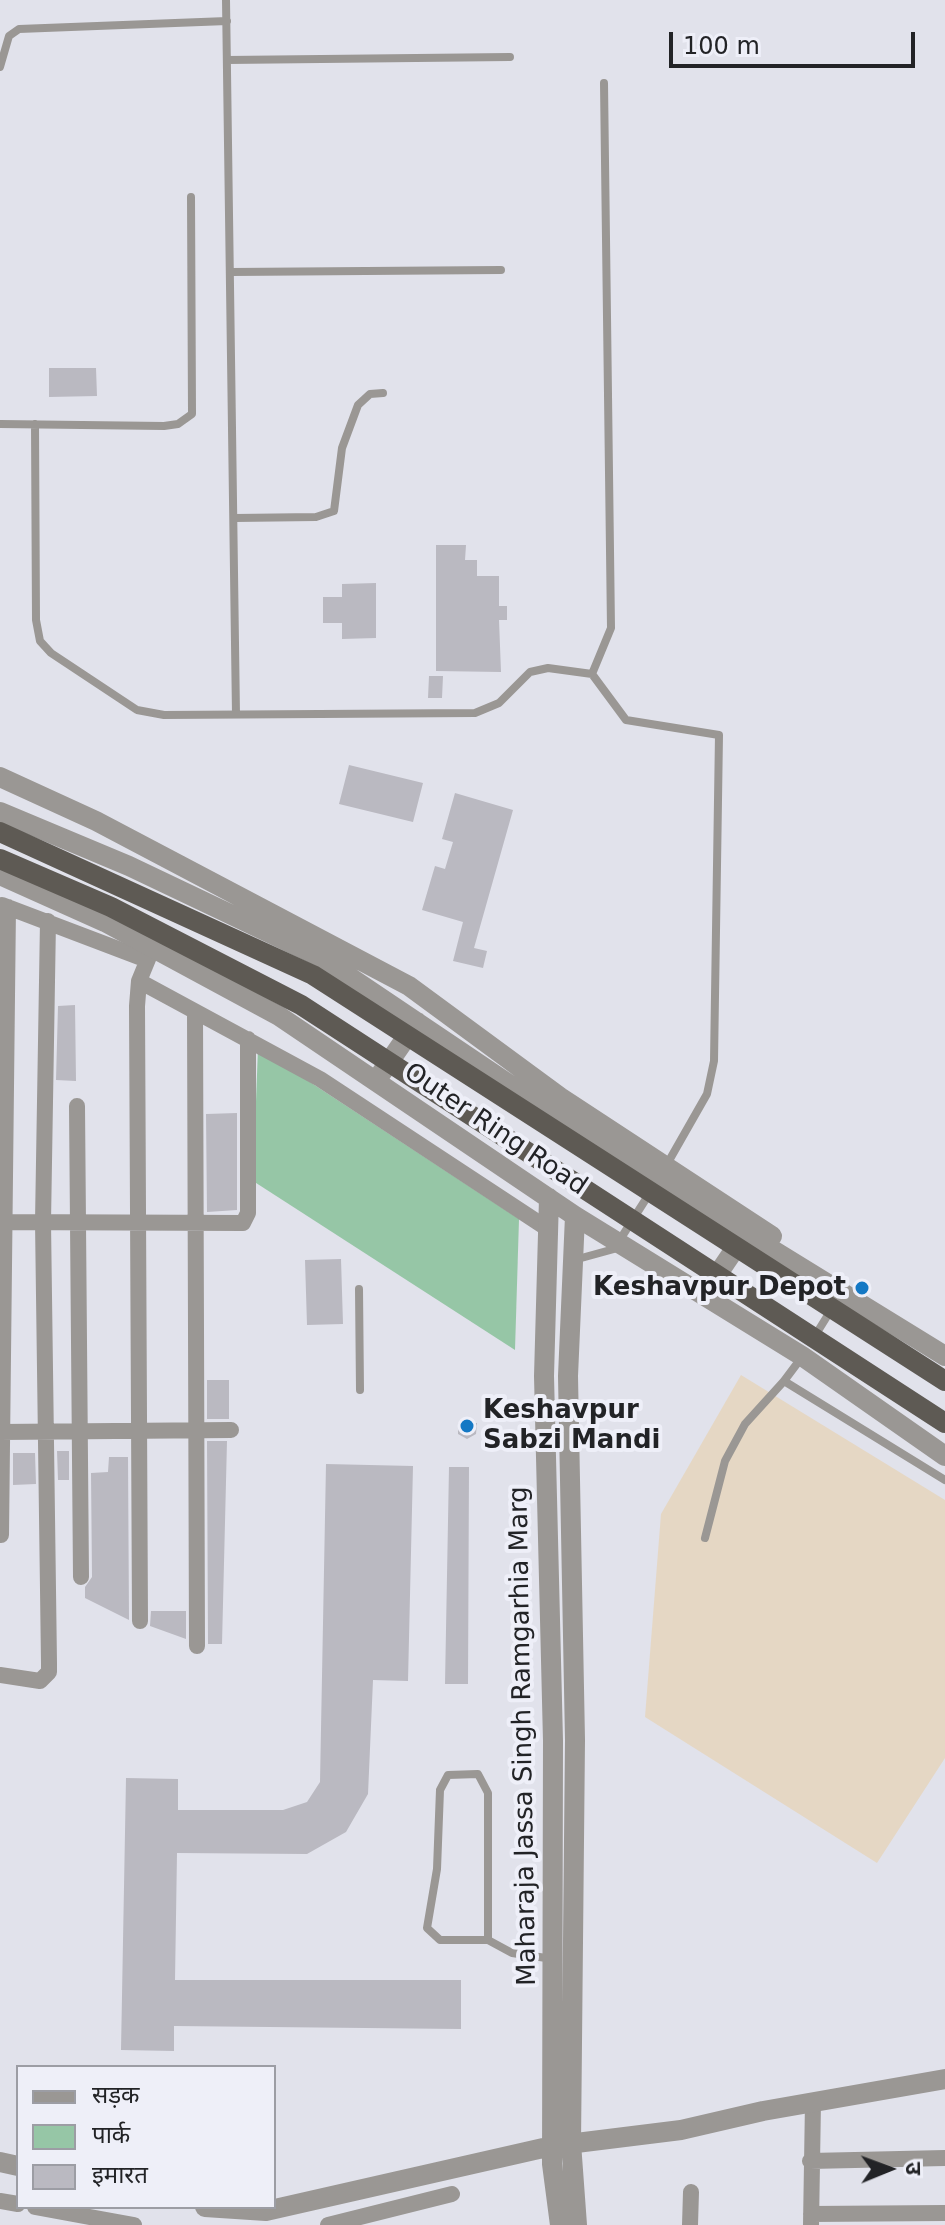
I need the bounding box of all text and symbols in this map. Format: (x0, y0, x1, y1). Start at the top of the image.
scale bar (673, 16, 919, 66)
text: 100 m (683, 32, 760, 60)
street label: Outer Ring Road (398, 1057, 592, 1203)
place label: Keshavpur Depot (593, 1272, 846, 1304)
marker: Keshavpur Depot (853, 1279, 871, 1297)
place label: Keshavpur Sabzi Mandi (483, 1395, 660, 1456)
marker: Keshavpur Sabzi Mandi (458, 1417, 476, 1435)
street label: Maharaja Jassa Singh Ramgarhia Marg (504, 1486, 544, 1986)
legend (16, 2065, 276, 2209)
text: सड़क (92, 2081, 140, 2109)
text: पार्क (92, 2121, 130, 2149)
north arrow (849, 2129, 929, 2209)
text: इमारत (92, 2161, 148, 2189)
text: उ (901, 2162, 926, 2175)

